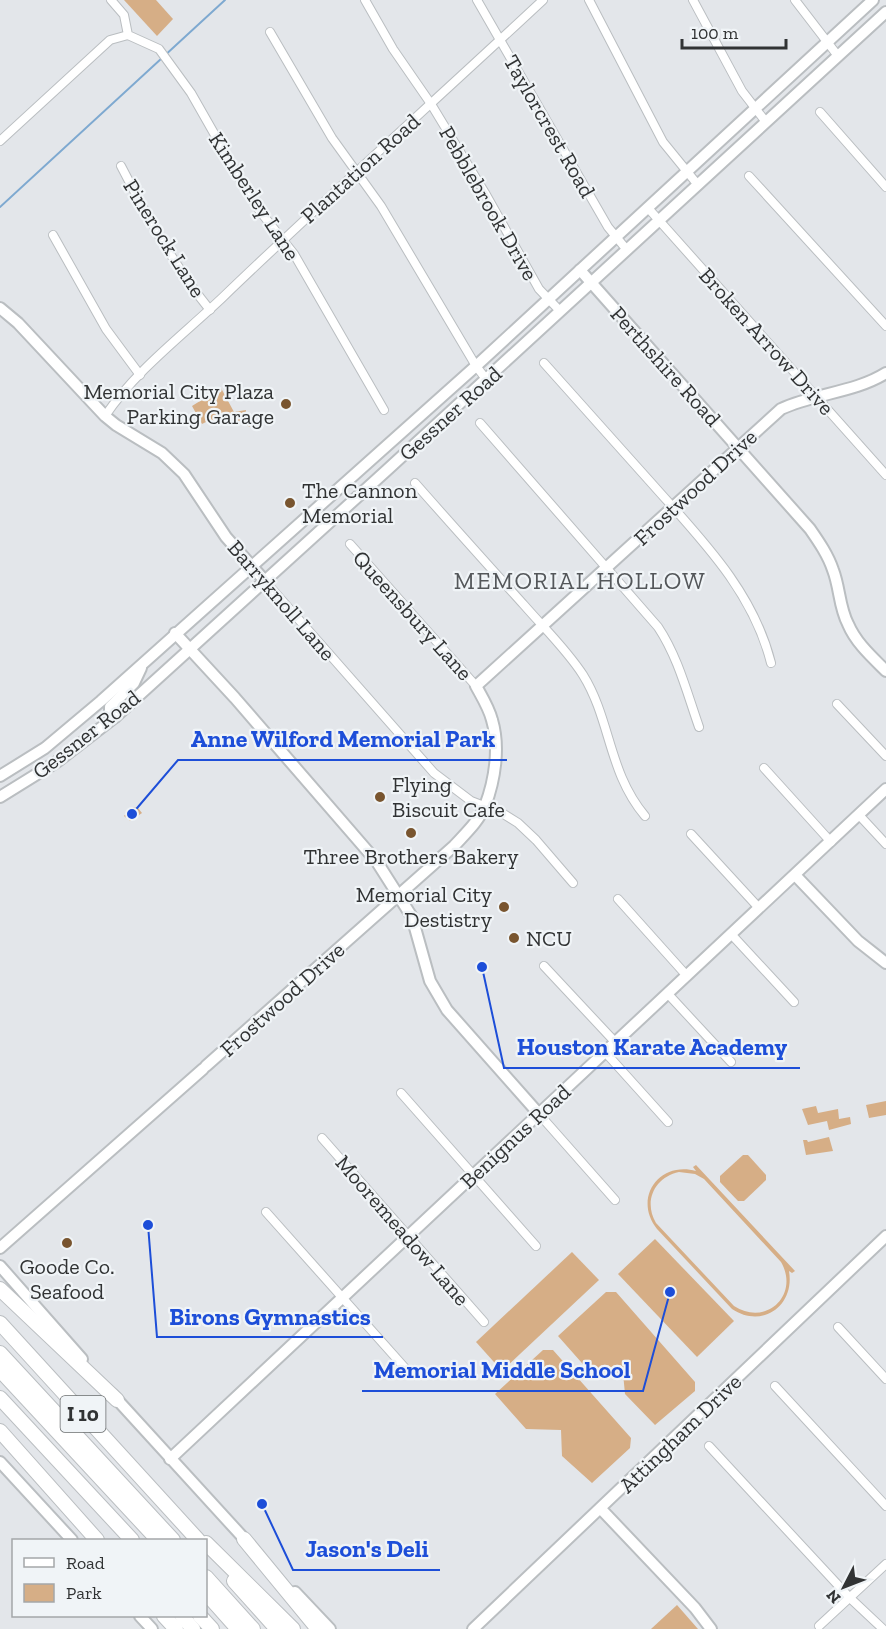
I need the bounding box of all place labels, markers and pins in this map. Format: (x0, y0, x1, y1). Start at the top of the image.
place label: Memorial City Plaza Parking Garage (83, 378, 274, 430)
marker: Memorial City Plaza Parking Garage (279, 397, 293, 411)
place label: The Cannon Memorial (302, 477, 418, 529)
marker: The Cannon Memorial (283, 496, 297, 510)
callout: Anne Wilford Memorial Park (178, 718, 507, 760)
place label: Flying Biscuit Cafe (392, 771, 505, 823)
marker: Flying Biscuit Cafe (373, 790, 387, 804)
marker: Three Brothers Bakery (404, 826, 418, 840)
place label: Three Brothers Bakery (303, 843, 519, 870)
place label: Memorial City Destistry (356, 881, 493, 933)
marker: Memorial City Destistry (497, 900, 511, 914)
place label: NCU (526, 925, 572, 952)
marker: NCU (507, 931, 521, 945)
callout: Houston Karate Academy (504, 1026, 800, 1068)
marker: Goode Co. Seafood (60, 1236, 74, 1250)
place label: Goode Co. Seafood (19, 1253, 115, 1305)
callout: Birons Gymnastics (157, 1295, 383, 1337)
callout: Memorial Middle School (362, 1349, 643, 1391)
callout: Jason's Deli (293, 1528, 440, 1570)

